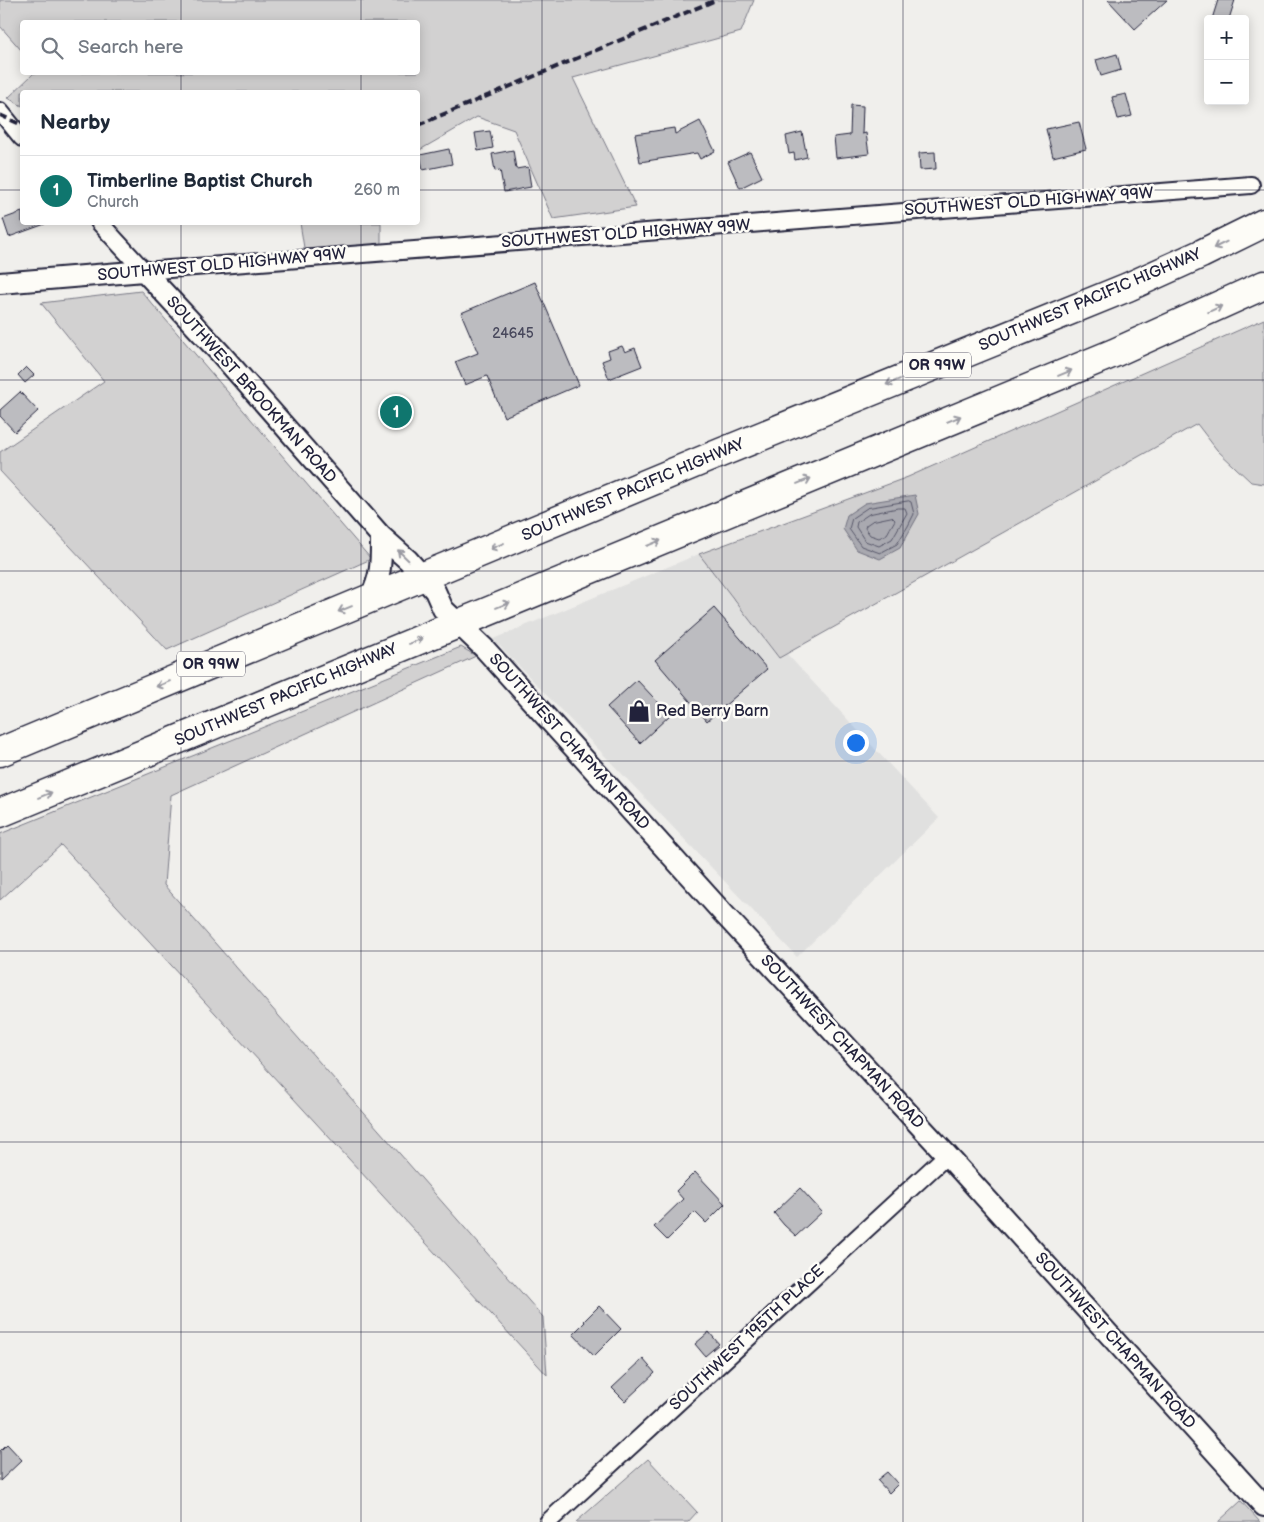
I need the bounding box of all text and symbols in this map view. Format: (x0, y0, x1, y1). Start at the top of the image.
map controls (1204, 15, 1249, 105)
button: + (1204, 15, 1249, 60)
search box (20, 20, 420, 75)
icon: search (38, 34, 66, 62)
text: Search here (78, 36, 183, 59)
button: − (1204, 60, 1249, 105)
text: Nearby (40, 110, 110, 135)
text: Timberline Baptist Church (87, 170, 313, 193)
text: 1 (53, 181, 59, 200)
text: 260 m (354, 181, 400, 200)
street label: SOUTHWEST OLD HIGHWAY 99W (904, 184, 1155, 220)
text: Church (87, 193, 139, 212)
street label: SOUTHWEST OLD HIGHWAY 99W (501, 216, 752, 252)
one-way arrow (1213, 240, 1228, 250)
street label: SOUTHWEST PACIFIC HIGHWAY (976, 244, 1205, 356)
street label: SOUTHWEST OLD HIGHWAY 99W (97, 245, 348, 285)
street label: SOUTHWEST BROOKMAN ROAD (162, 293, 340, 487)
one-way arrow (1207, 303, 1222, 313)
house number: 24645 (492, 325, 534, 342)
road number: OR 99W (903, 352, 971, 378)
one-way arrow (1057, 367, 1072, 377)
one-way arrow (886, 378, 901, 388)
pin: 1 (380, 393, 412, 431)
one-way arrow (946, 414, 961, 423)
street label: SOUTHWEST PACIFIC HIGHWAY (519, 434, 748, 546)
one-way arrow (796, 476, 811, 486)
one-way arrow (646, 538, 661, 547)
one-way arrow (490, 542, 505, 552)
one-way arrow (397, 549, 410, 561)
one-way arrow (495, 600, 510, 609)
one-way arrow (338, 605, 354, 614)
one-way arrow (408, 636, 423, 646)
street label: SOUTHWEST PACIFIC HIGHWAY (172, 639, 401, 751)
street label: SOUTHWEST CHAPMAN ROAD (485, 650, 653, 834)
road number: OR 99W (177, 652, 245, 676)
one-way arrow (156, 680, 171, 690)
shop icon: Red Berry Barn (626, 698, 652, 724)
place label: Red Berry Barn (656, 702, 768, 721)
your location (843, 730, 869, 756)
one-way arrow (37, 790, 52, 799)
street label: SOUTHWEST CHAPMAN ROAD (756, 951, 928, 1133)
street label: SOUTHWEST CHAPMAN ROAD (1031, 1249, 1199, 1433)
street label: SOUTHWEST 195TH PLACE (666, 1261, 828, 1415)

